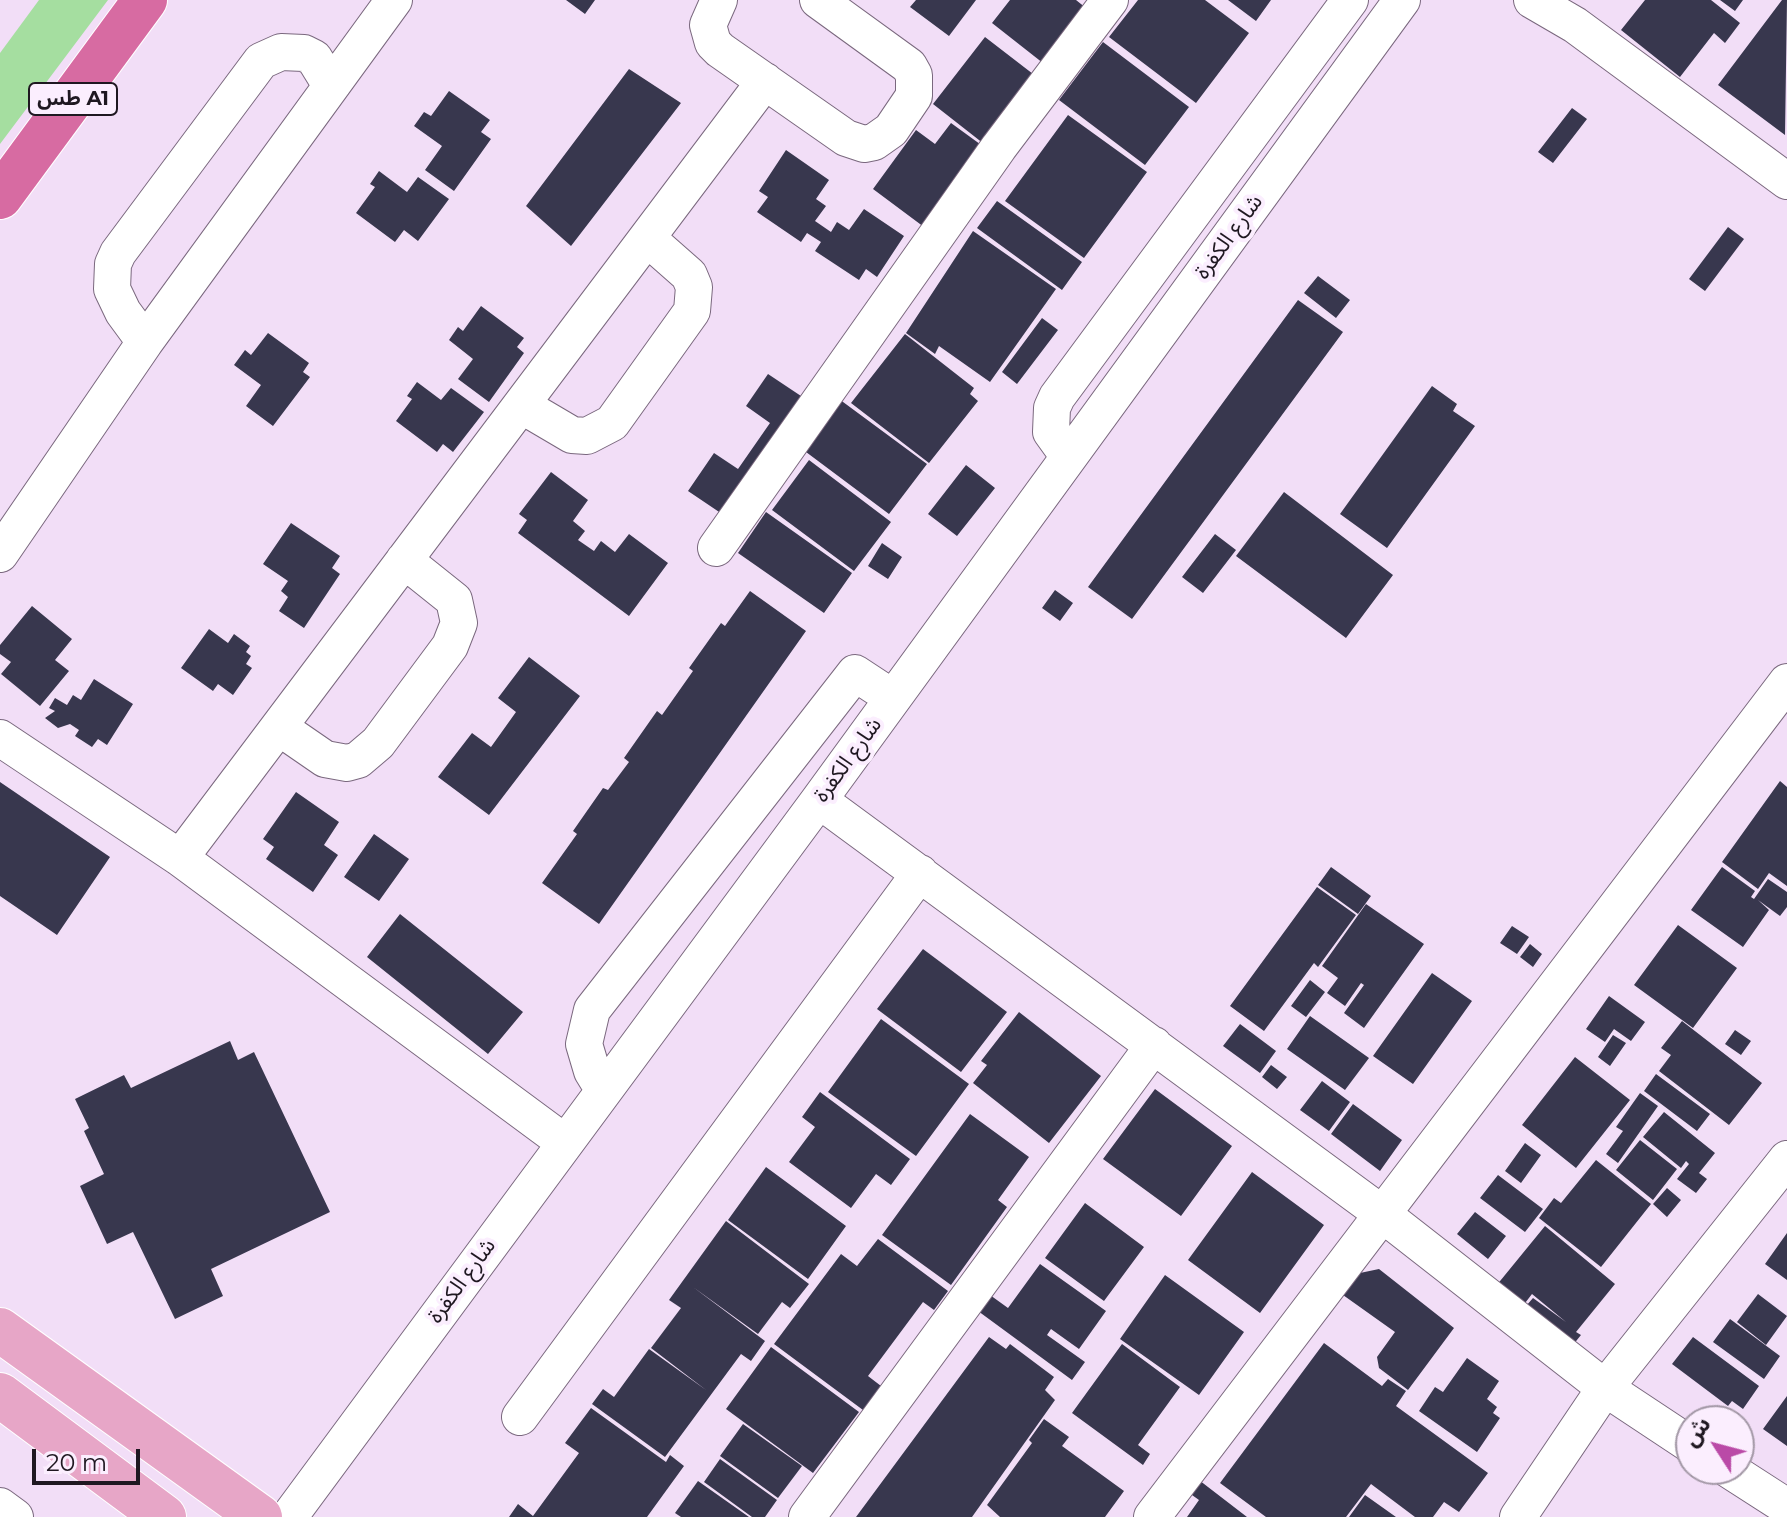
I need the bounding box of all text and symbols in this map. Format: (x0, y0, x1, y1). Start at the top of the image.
road number: طس A1 (29, 83, 117, 115)
street label: شارع الكفرة (1189, 189, 1269, 285)
street label: شارع الكفرة (808, 712, 888, 808)
street label: شارع الكفرة (422, 1233, 502, 1329)
north arrow (1675, 1405, 1755, 1485)
text: ش (1677, 1412, 1717, 1452)
scale bar (36, 1433, 144, 1483)
text: 20 m (46, 1448, 107, 1477)

